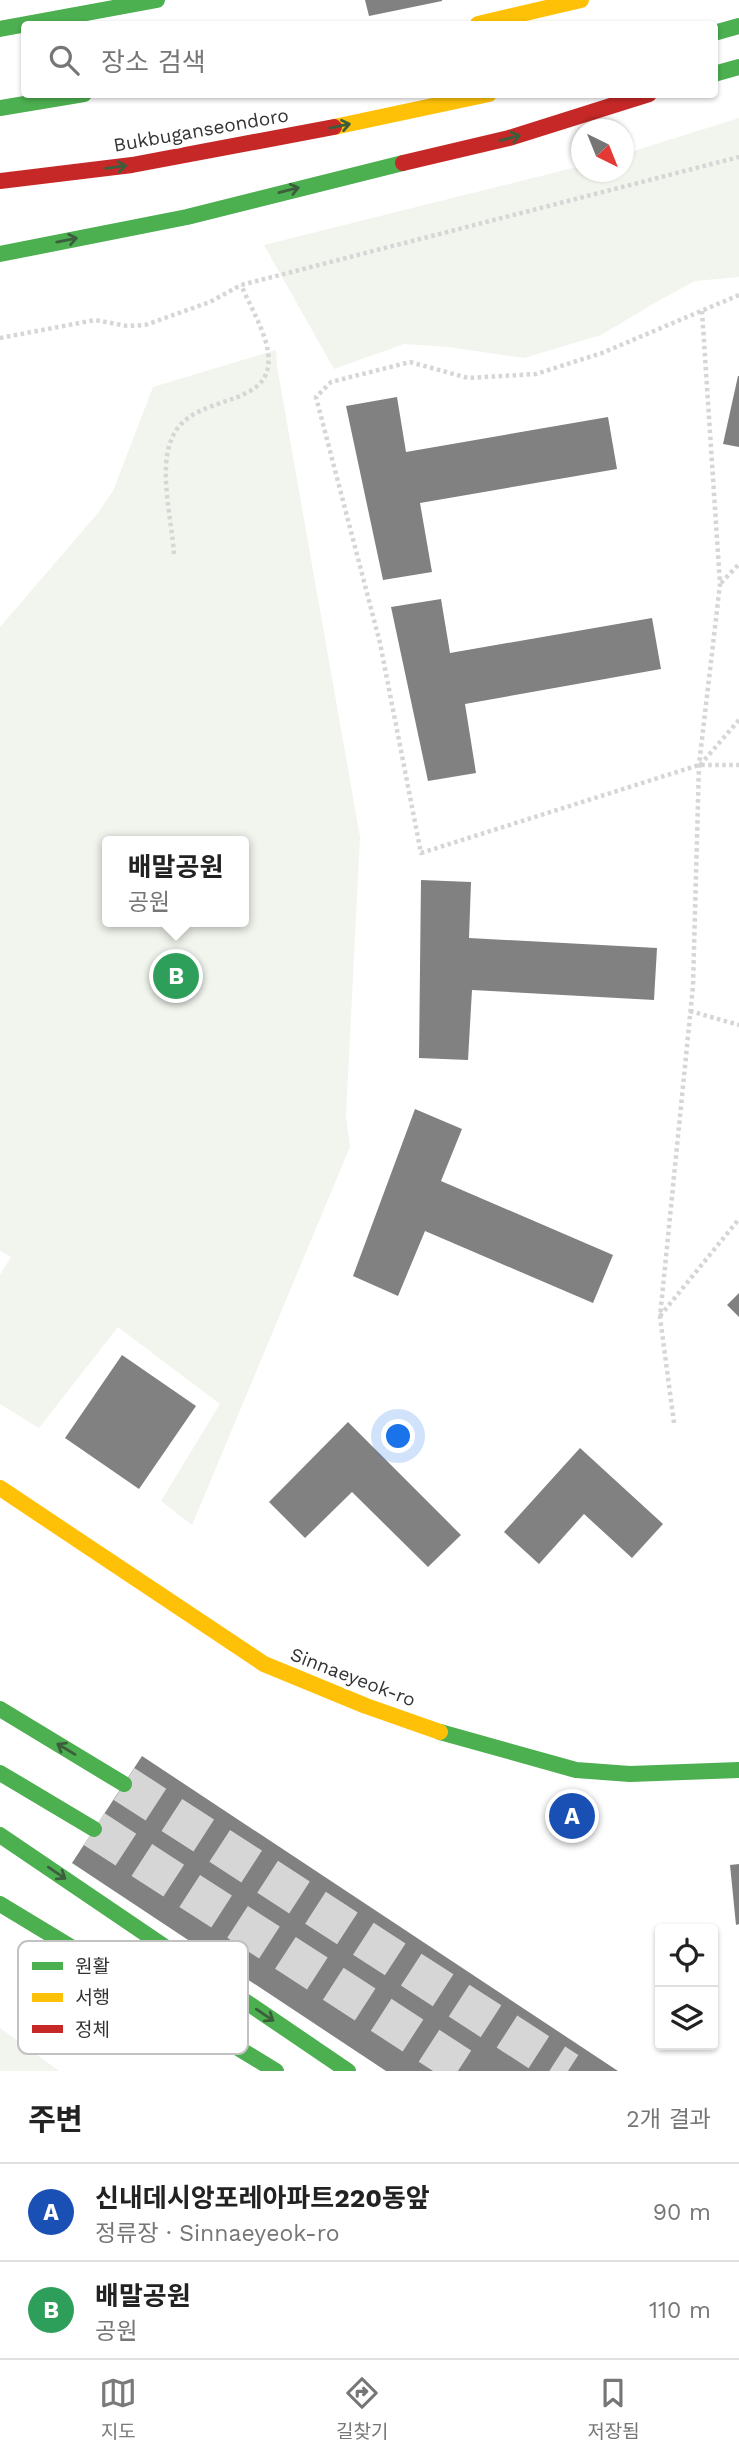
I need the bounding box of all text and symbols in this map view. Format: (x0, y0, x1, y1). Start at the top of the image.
search box (21, 21, 718, 98)
icon: search (45, 41, 83, 79)
text: 장소 검색 (101, 47, 206, 77)
street label: Bukbuganseondoro (112, 103, 290, 157)
one-way arrow (328, 118, 351, 132)
north arrow (571, 119, 634, 182)
one-way arrow (499, 130, 521, 143)
one-way arrow (105, 161, 127, 174)
one-way arrow (277, 183, 300, 196)
one-way arrow (55, 233, 78, 247)
popup (102, 836, 249, 927)
text: 배말공원 (128, 852, 223, 882)
text: 공원 (128, 889, 170, 916)
pin: B (153, 950, 199, 1002)
your location (381, 1419, 415, 1453)
street label: Sinnaeyeok-ro (287, 1643, 419, 1711)
one-way arrow (56, 1741, 76, 1755)
pin: A (549, 1790, 595, 1842)
one-way arrow (46, 1866, 66, 1880)
map controls (655, 1924, 718, 2050)
button: locate (655, 1924, 718, 1987)
legend (18, 1941, 248, 2054)
text: 원활 (75, 1955, 110, 1978)
text: 서행 (75, 1986, 110, 2009)
button: layers (655, 1987, 718, 2050)
one-way arrow (255, 2007, 274, 2022)
text: 정체 (75, 2018, 110, 2041)
text: 주변 (28, 2102, 83, 2137)
text: 2개 결과 (626, 2106, 711, 2133)
text: 신내데시앙포레아파트220동앞 (95, 2183, 430, 2213)
text: A (43, 2199, 59, 2226)
text: 90 m (653, 2199, 711, 2226)
text: 정류장 · Sinnaeyeok-ro (95, 2220, 340, 2247)
text: 배말공원 (95, 2281, 191, 2311)
text: B (43, 2297, 59, 2324)
text: 110 m (649, 2297, 711, 2324)
text: 공원 (95, 2318, 137, 2345)
tab: 지도 (99, 2374, 137, 2443)
tab: 길찾기 (336, 2374, 388, 2443)
tab: 저장됨 (587, 2374, 640, 2443)

